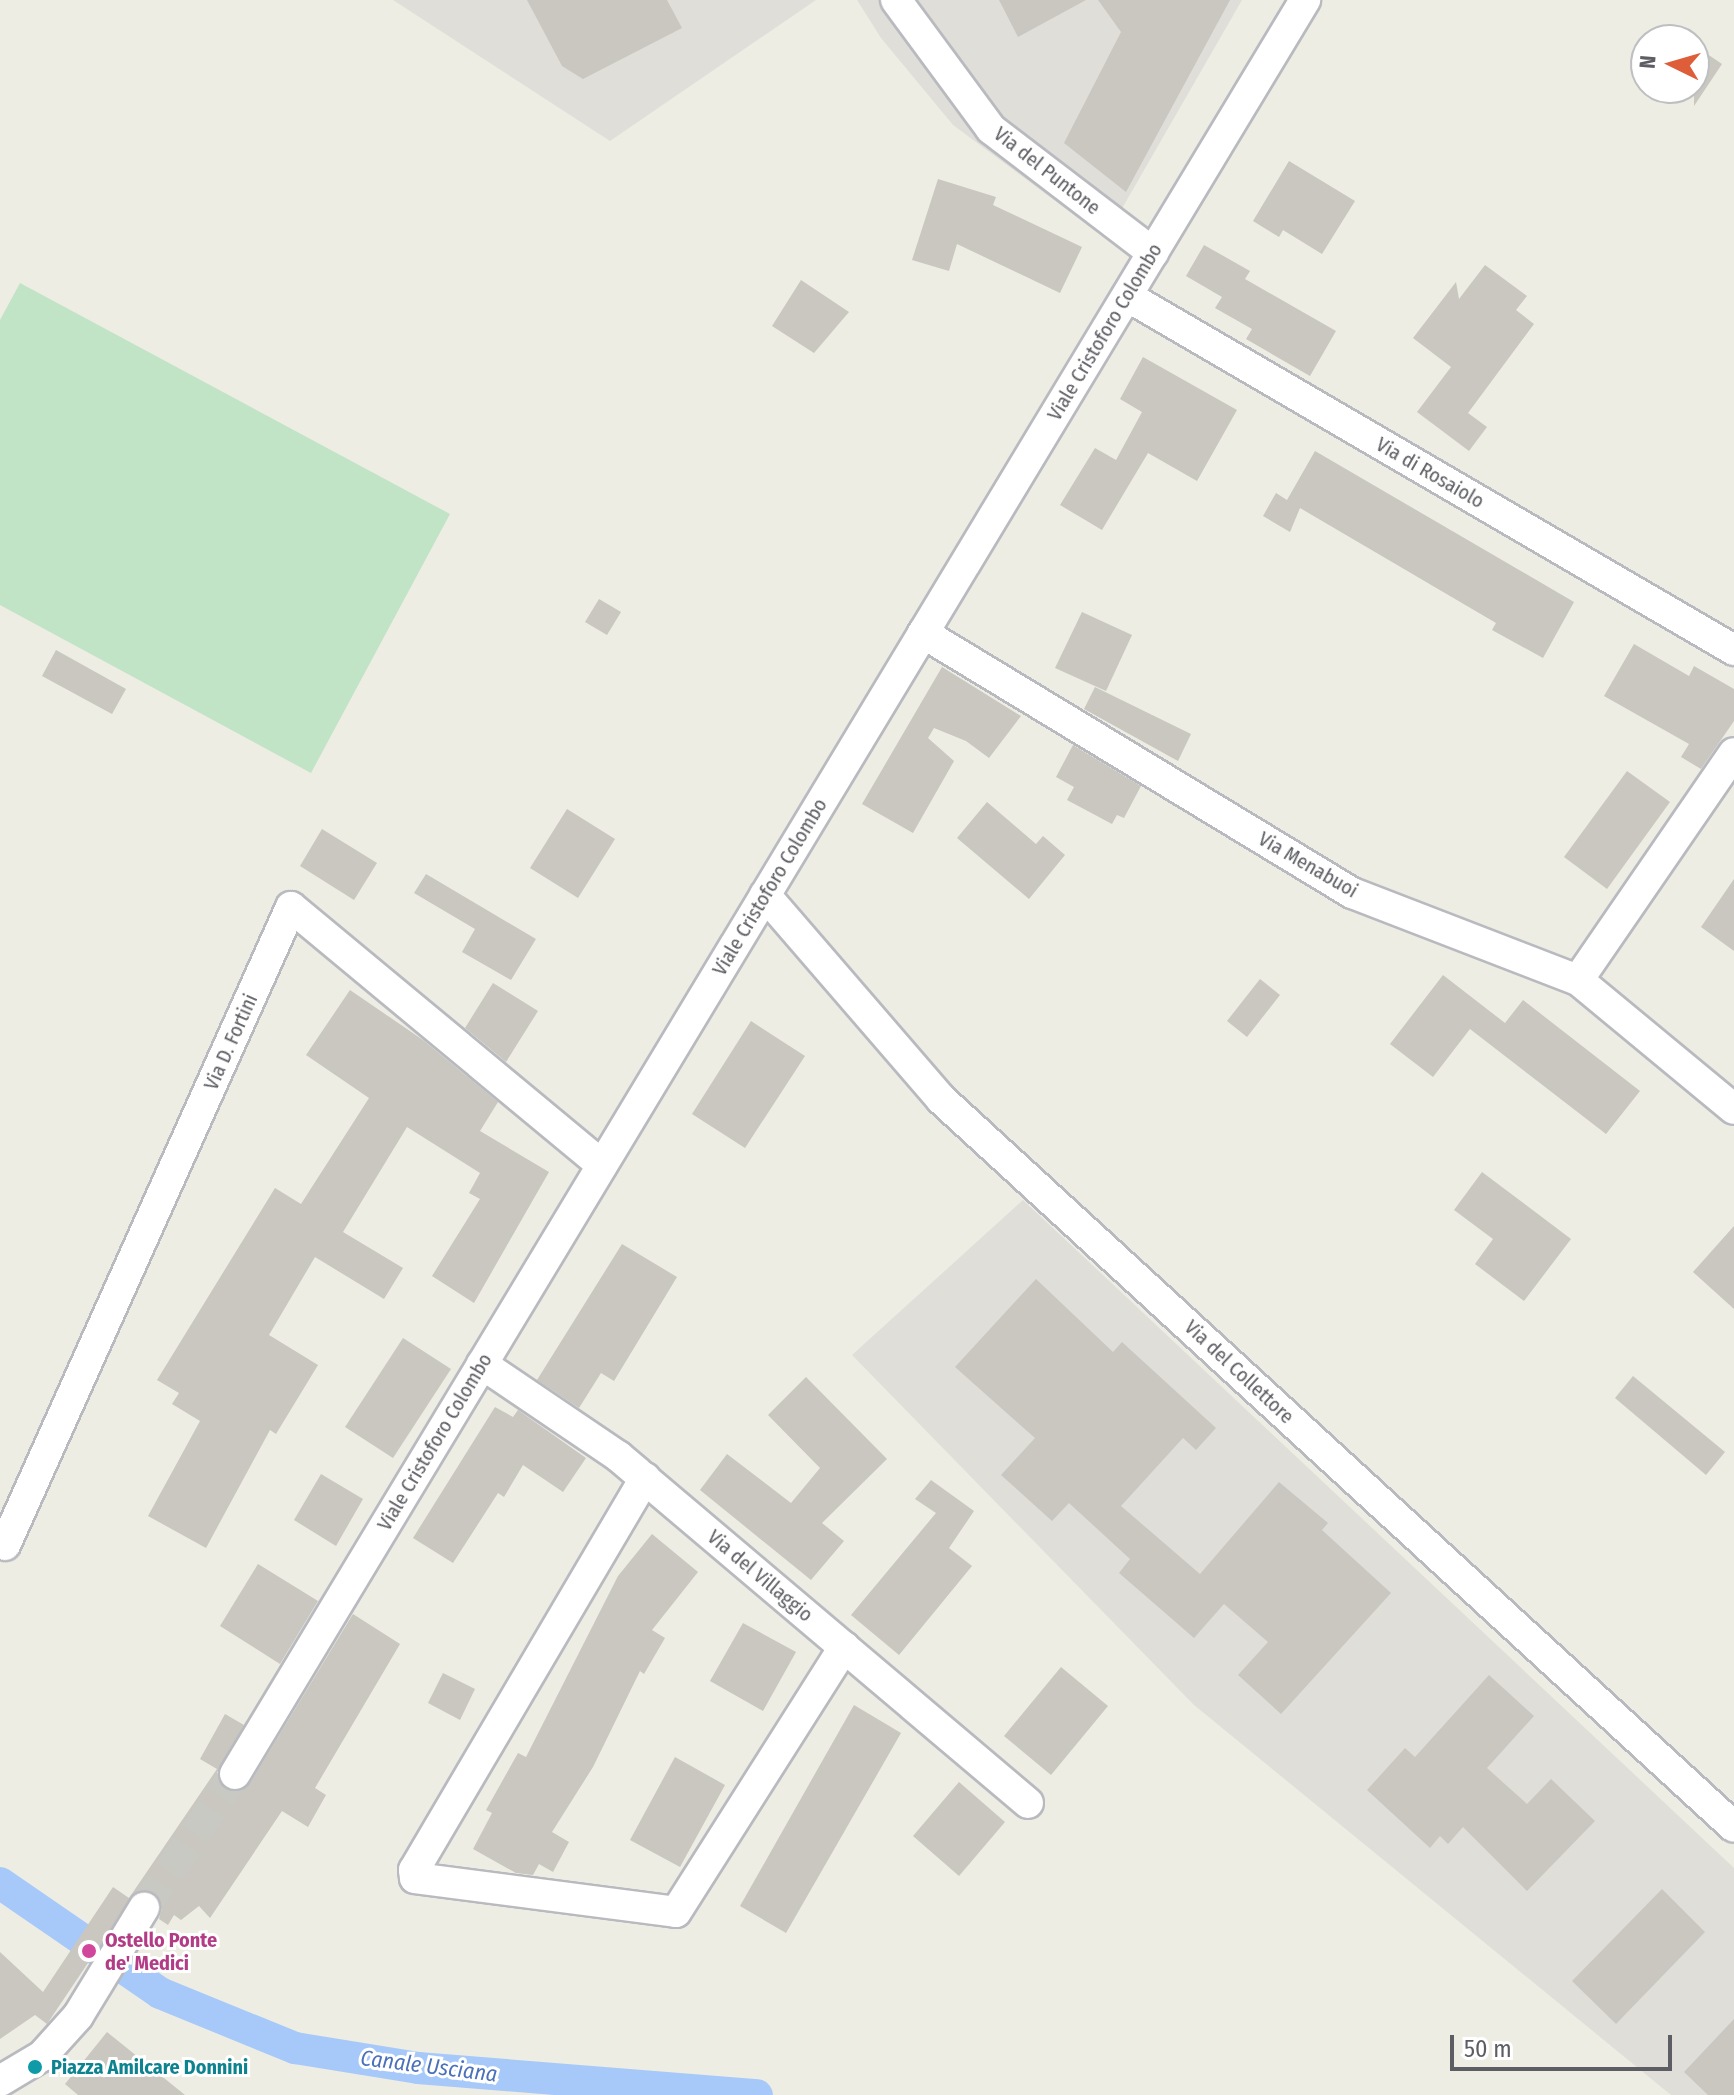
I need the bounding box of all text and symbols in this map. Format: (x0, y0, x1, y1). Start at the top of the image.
north arrow (1630, 24, 1710, 104)
text: N (1634, 54, 1662, 70)
street label: Via del Puntone (989, 122, 1105, 220)
street label: Viale Cristoforo Colombo (1043, 239, 1167, 425)
street label: Via di Rosaiolo (1372, 432, 1488, 514)
street label: Viale Cristoforo Colombo (708, 794, 832, 980)
street label: Via Menabuoi (1254, 827, 1362, 903)
street label: Via D. Fortini (199, 990, 263, 1094)
street label: Via del Collettore (1179, 1315, 1299, 1429)
street label: Viale Cristoforo Colombo (373, 1349, 497, 1535)
street label: Via del Villaggio (703, 1525, 817, 1627)
place label: Ostello Ponte de' Medici (105, 1928, 217, 1975)
marker: Ostello Ponte de' Medici (80, 1942, 98, 1960)
scale bar (1454, 2019, 1676, 2069)
text: 50 m (1464, 2035, 1512, 2063)
water label: Canale Usciana (359, 2045, 499, 2087)
place label: Piazza Amilcare Donnini (51, 2055, 248, 2079)
marker: Piazza Amilcare Donnini (26, 2058, 44, 2076)

